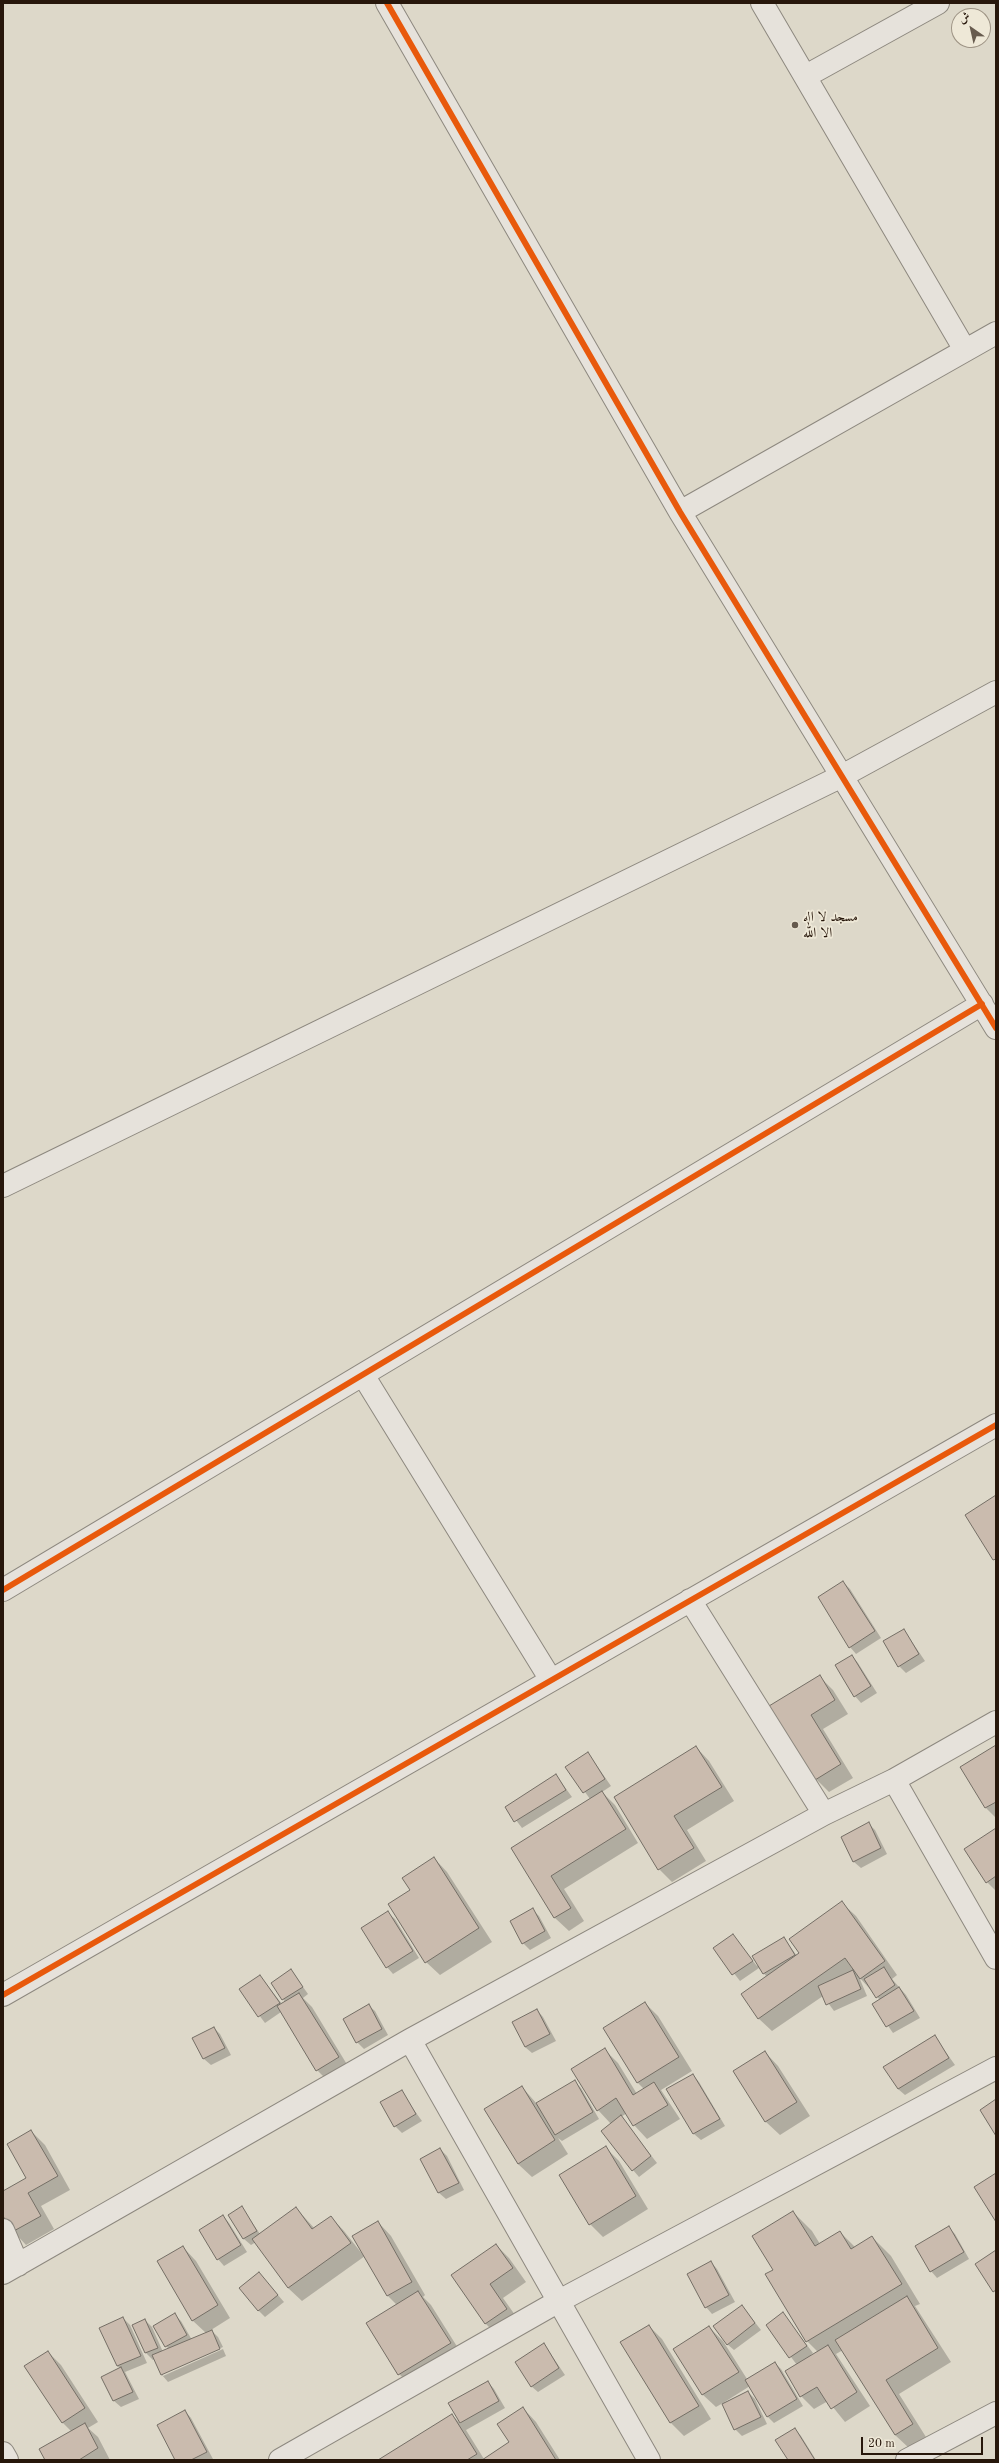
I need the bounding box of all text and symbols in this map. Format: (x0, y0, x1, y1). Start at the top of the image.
north arrow (951, 8, 991, 48)
text: ش (957, 11, 972, 26)
place label: مسجد لا اله الا الله (803, 909, 858, 942)
marker: مسجد لا اله الا الله (790, 920, 800, 930)
scale bar (863, 2429, 985, 2455)
text: 20 m (868, 2438, 895, 2450)

